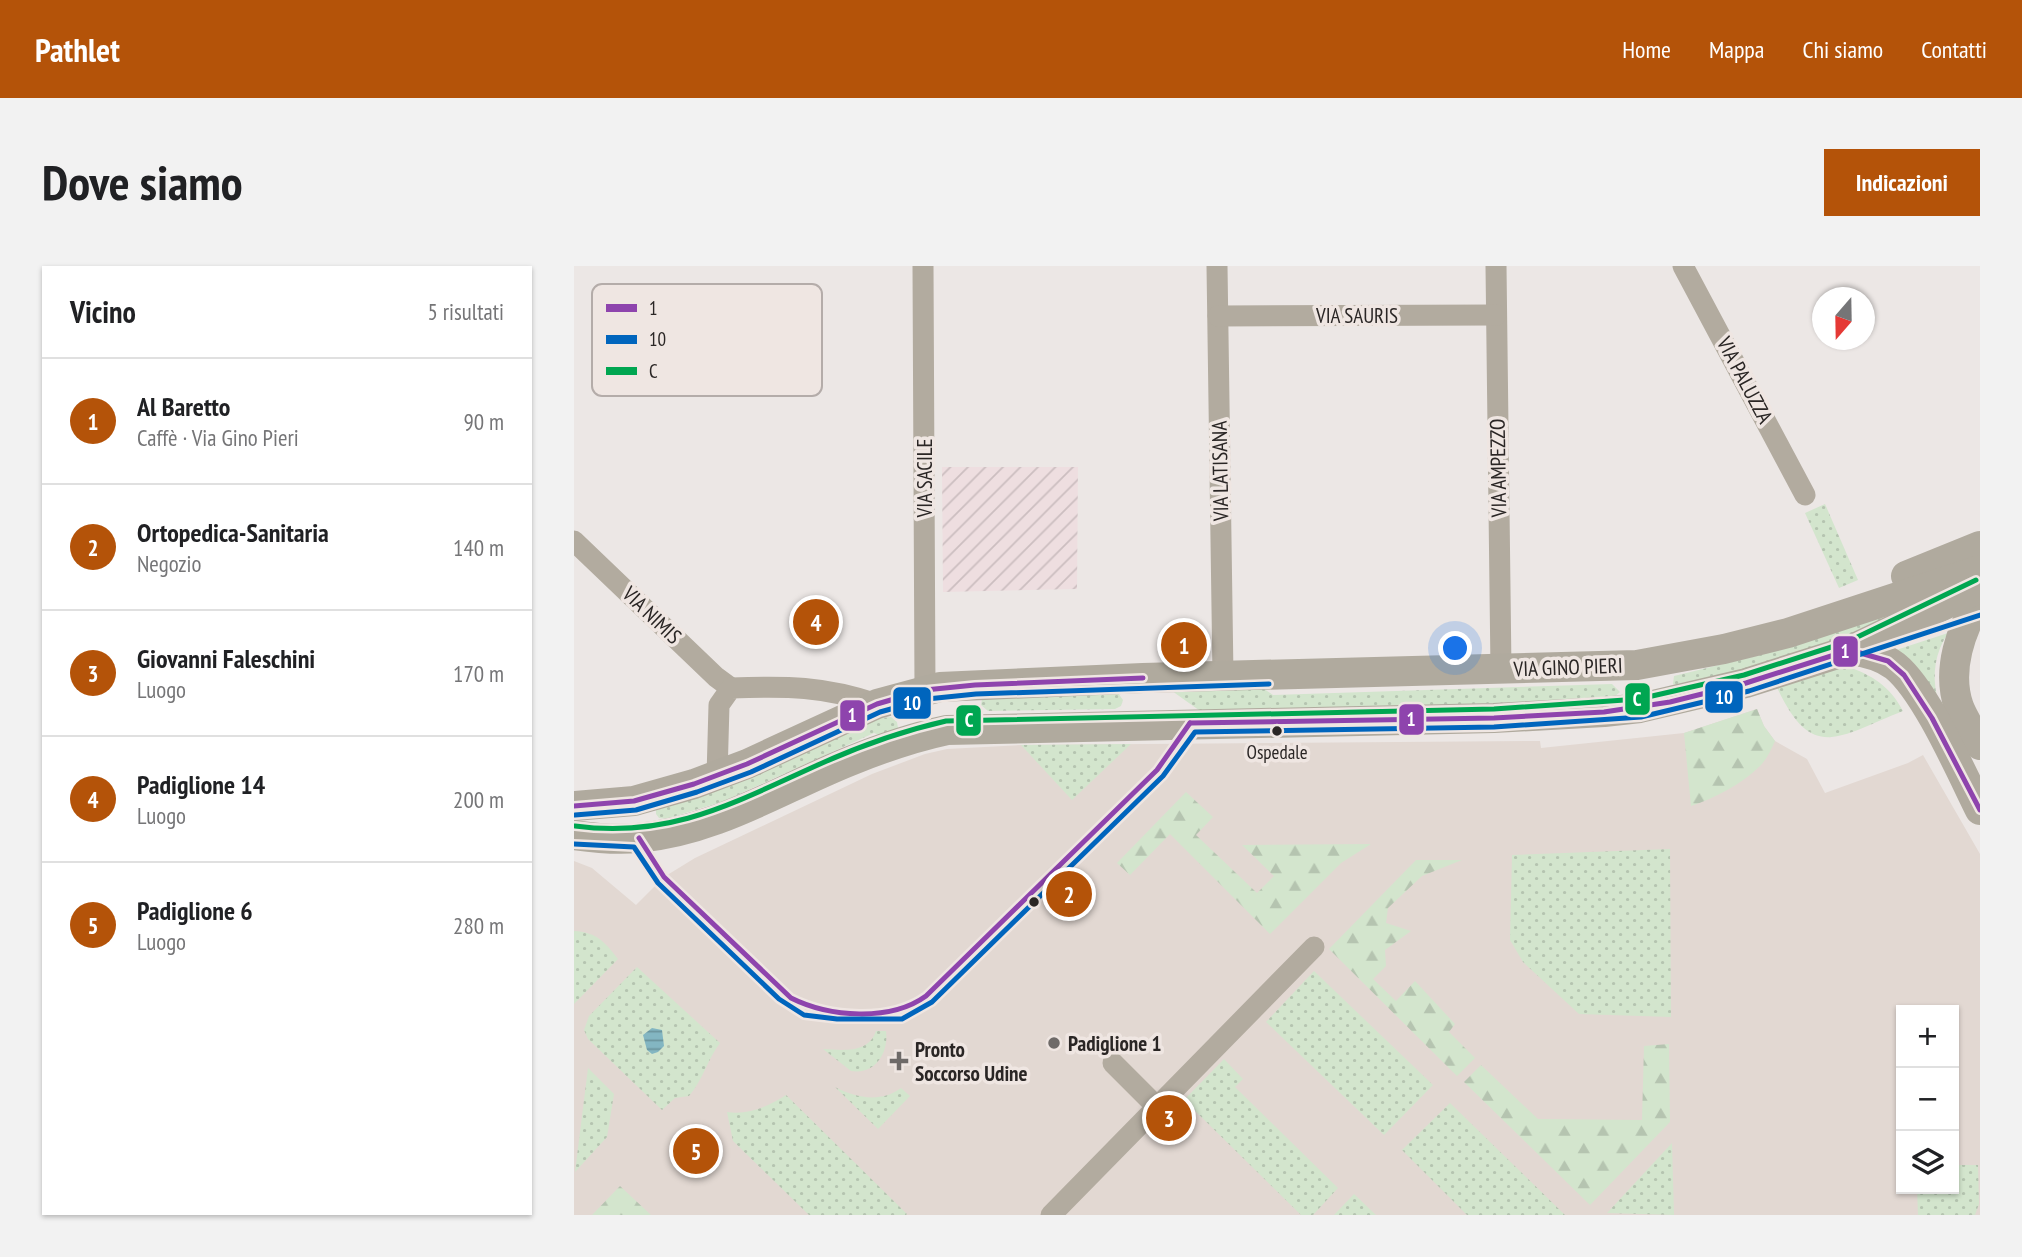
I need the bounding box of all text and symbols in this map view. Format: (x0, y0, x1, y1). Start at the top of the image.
text: Pathlet (35, 28, 120, 71)
text: Home (1622, 34, 1671, 65)
text: Mappa (1709, 34, 1764, 65)
text: Chi siamo (1802, 34, 1883, 65)
text: Contatti (1921, 34, 1987, 65)
button: Indicazioni (1824, 149, 1980, 216)
text: Dove siamo (42, 150, 243, 214)
legend (592, 284, 822, 396)
north arrow (1812, 287, 1875, 350)
text: Vicino (70, 292, 136, 331)
text: 1 (649, 296, 658, 320)
text: 5 risultati (428, 297, 504, 326)
street label: VIA SAURIS (1315, 302, 1398, 329)
text: 10 (649, 327, 666, 351)
street label: VIA PALUZZA (1711, 331, 1779, 428)
text: C (649, 359, 658, 383)
text: Al Baretto (137, 390, 230, 423)
text: 1 (88, 407, 99, 436)
text: 90 m (463, 407, 504, 436)
street label: VIA AMPEZZO (1484, 418, 1512, 519)
street label: VIA LATISANA (1206, 421, 1234, 522)
text: Caffè · Via Gino Pieri (137, 423, 299, 452)
street label: VIA SACILE (911, 438, 938, 519)
text: Ortopedica-Sanitaria (137, 516, 329, 549)
text: 2 (88, 533, 99, 562)
text: 140 m (453, 533, 504, 562)
text: Negozio (137, 549, 202, 578)
street label: VIA NIMIS (616, 580, 687, 650)
pin: 4 (793, 596, 839, 648)
pin: 1 (1161, 619, 1207, 671)
your location (1438, 631, 1472, 665)
line badge: 1 (1832, 635, 1859, 668)
text: 1 (1840, 639, 1850, 663)
text: Giovanni Faleschini (137, 642, 315, 675)
street label: VIA GINO PIERI (1512, 652, 1623, 682)
text: 3 (88, 659, 99, 688)
text: 170 m (453, 659, 504, 688)
text: Luogo (137, 675, 186, 704)
line badge: 10 (1704, 680, 1744, 714)
line badge: C (1624, 682, 1651, 716)
text: 10 (1715, 685, 1733, 709)
line badge: 10 (892, 686, 932, 720)
text: C (1633, 687, 1642, 711)
text: 10 (903, 691, 921, 715)
line badge: 1 (839, 699, 866, 732)
text: 1 (847, 703, 857, 727)
line badge: 1 (1398, 703, 1425, 736)
line badge: C (955, 704, 982, 737)
text: 1 (1406, 707, 1416, 731)
text: C (965, 708, 974, 732)
marker: Ospedale (1270, 724, 1284, 738)
place label: Ospedale (1246, 740, 1308, 764)
text: Padiglione 14 (137, 768, 265, 801)
text: 4 (88, 785, 99, 814)
text: 200 m (453, 785, 504, 814)
text: Luogo (137, 801, 186, 830)
pin: 2 (1046, 868, 1092, 920)
text: Padiglione 6 (137, 894, 253, 927)
unlabelled marker (1027, 895, 1041, 909)
text: 5 (88, 911, 99, 940)
text: 280 m (453, 911, 504, 940)
text: Luogo (137, 927, 186, 956)
map controls (1896, 1005, 1959, 1194)
button: + (1896, 1005, 1959, 1068)
place label: Padiglione 1 (1068, 1030, 1162, 1057)
marker: Padiglione 1 (1046, 1035, 1062, 1051)
place label: Pronto Soccorso Udine (915, 1036, 1028, 1087)
marker: Pronto Soccorso Udine (889, 1051, 909, 1071)
button: − (1896, 1068, 1959, 1131)
pin: 3 (1146, 1092, 1192, 1144)
pin: 5 (673, 1125, 719, 1177)
button: layers (1896, 1131, 1959, 1194)

